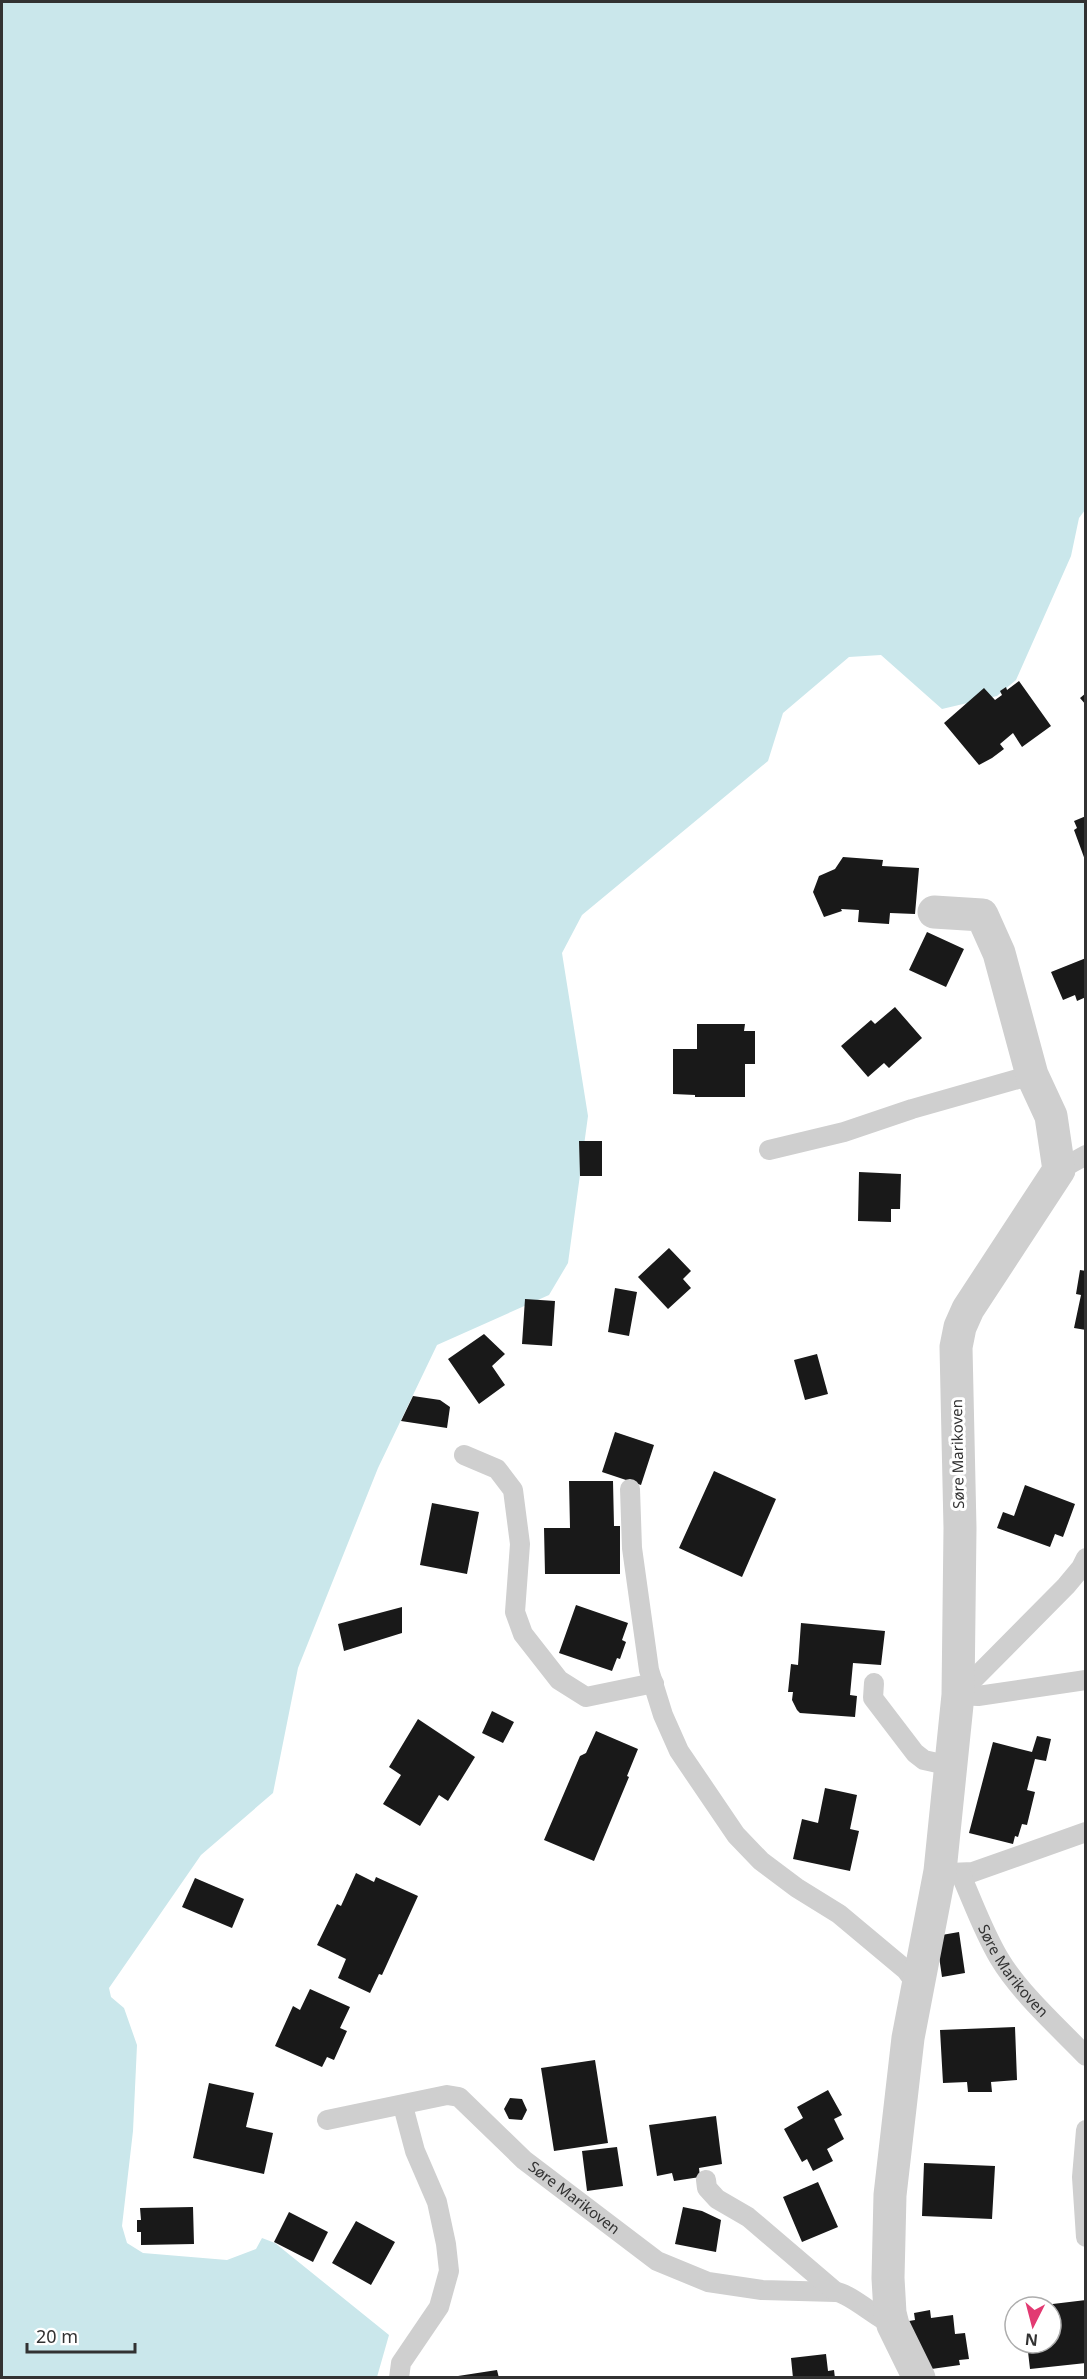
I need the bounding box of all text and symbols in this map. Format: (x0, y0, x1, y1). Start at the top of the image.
street label: Søre Marikoven (946, 1399, 968, 1509)
street label: Søre Marikoven (974, 1921, 1053, 2021)
street label: Søre Marikoven (525, 2156, 624, 2238)
north arrow (1003, 2295, 1063, 2355)
scale bar (27, 2316, 135, 2354)
text: 20 m (36, 2324, 78, 2348)
text: N (1024, 2328, 1039, 2352)

